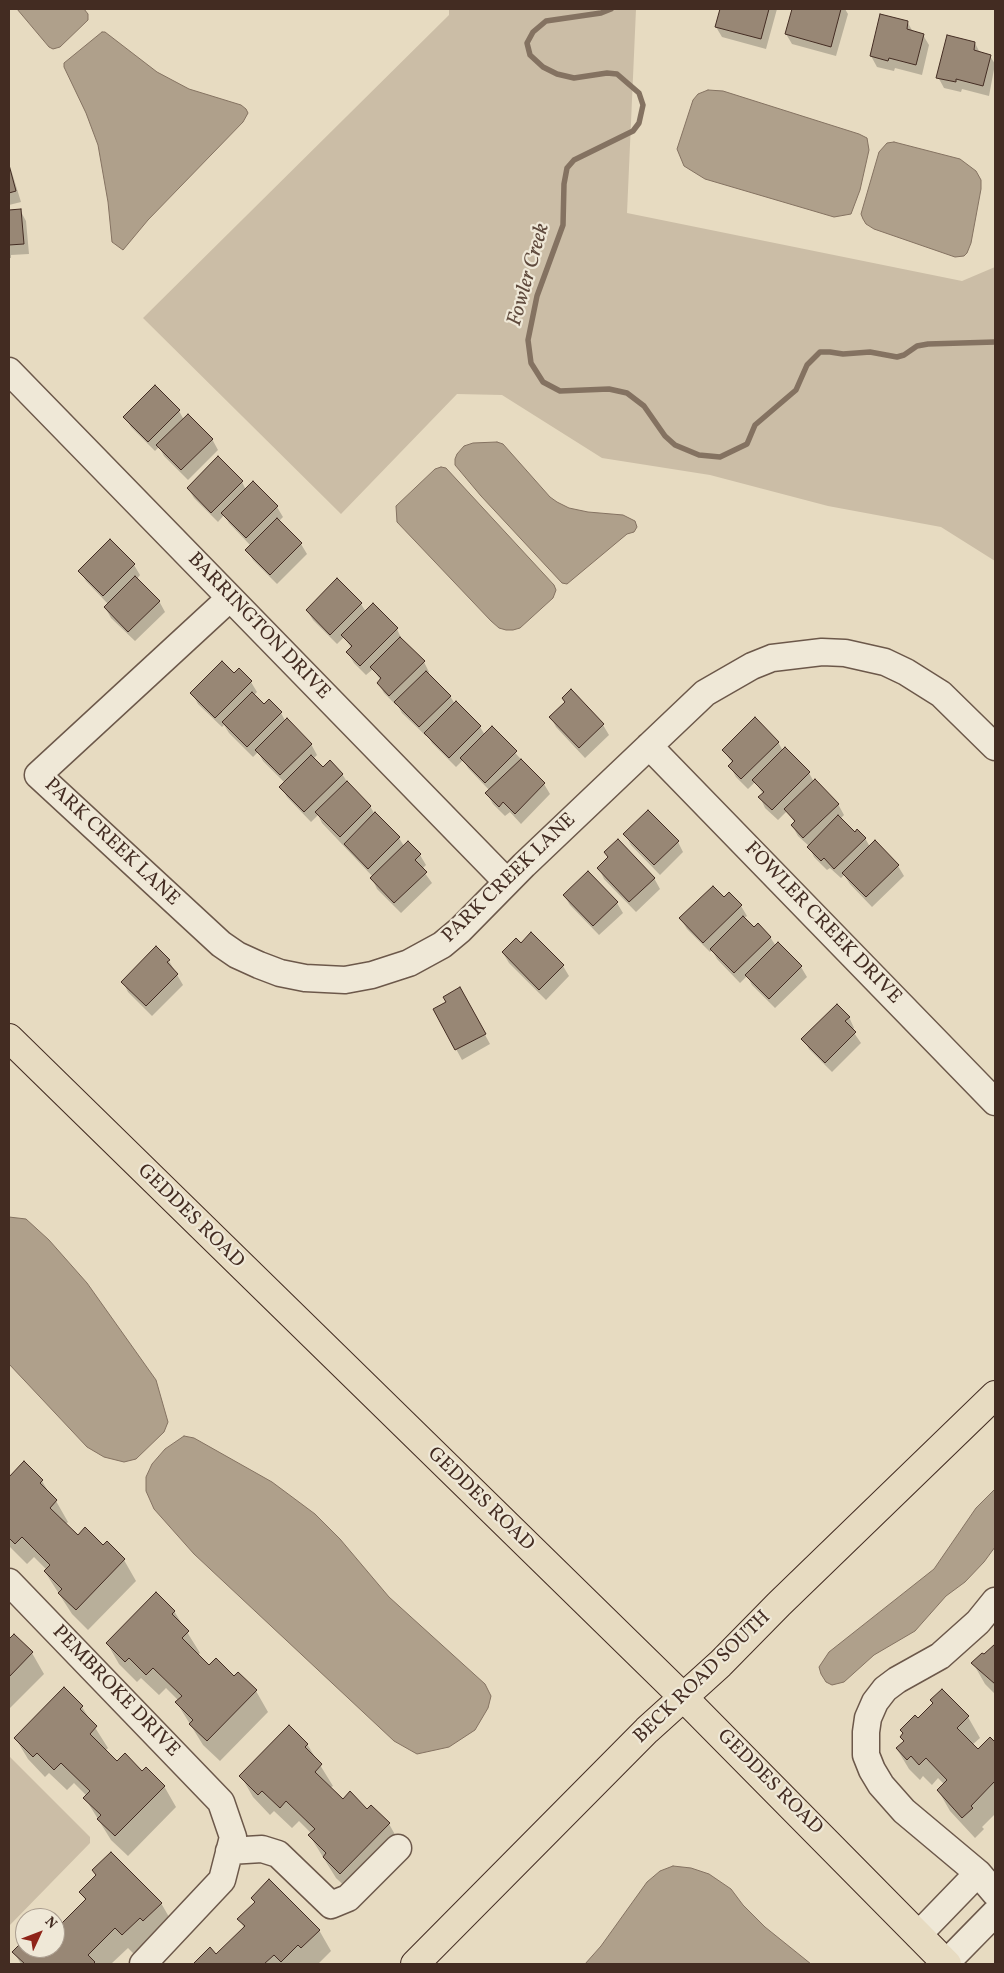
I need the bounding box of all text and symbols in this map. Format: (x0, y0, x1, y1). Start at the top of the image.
water label: Fowler Creek (503, 221, 557, 329)
street label: BARRINGTON DRIVE (182, 548, 334, 706)
street label: PARK CREEK LANE (38, 774, 184, 912)
street label: PARK CREEK LANE (438, 809, 582, 949)
street label: FOWLER CREEK DRIVE (738, 838, 906, 1010)
street label: GEDDES ROAD (131, 1160, 249, 1274)
street label: GEDDES ROAD (421, 1443, 539, 1557)
street label: BECK ROAD SOUTH (630, 1606, 776, 1750)
street label: PEMBROKE DRIVE (46, 1621, 184, 1763)
street label: GEDDES ROAD (711, 1725, 827, 1841)
north arrow (15, 1908, 65, 1958)
text: N (40, 1913, 61, 1933)

